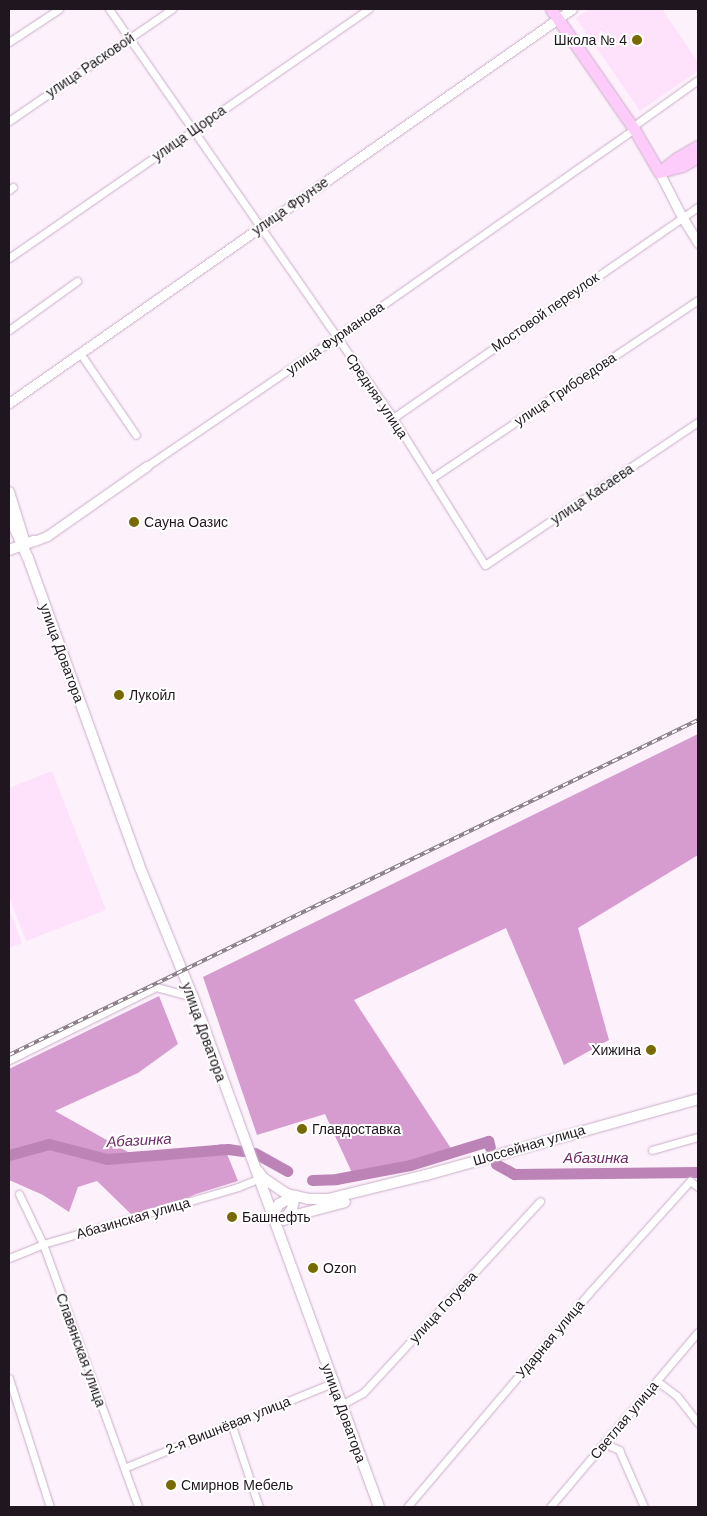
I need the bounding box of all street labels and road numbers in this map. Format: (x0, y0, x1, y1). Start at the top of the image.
street label: улица Расковой (43, 29, 137, 101)
street label: улица Щорса (149, 101, 229, 165)
street label: улица Фрунзе (249, 173, 331, 239)
street label: Мостовой переулок (488, 269, 602, 355)
street label: улица Фурманова (283, 298, 387, 378)
street label: улица Грибоедова (511, 349, 619, 429)
street label: Средняя улица (342, 350, 412, 442)
street label: улица Касаева (548, 460, 636, 528)
street label: улица Доватора (36, 601, 88, 705)
street label: улица Доватора (178, 980, 230, 1084)
street label: Шоссейная улица (471, 1121, 587, 1169)
street label: Абазинская улица (74, 1194, 192, 1242)
street label: улица Гогуева (406, 1268, 480, 1346)
street label: Славянская улица (53, 1291, 109, 1409)
street label: Ударная улица (512, 1296, 588, 1382)
street label: улица Доватора (318, 1361, 370, 1465)
street label: Светлая улица (586, 1378, 662, 1462)
street label: 2-я Вишнёвая улица (163, 1392, 293, 1458)

